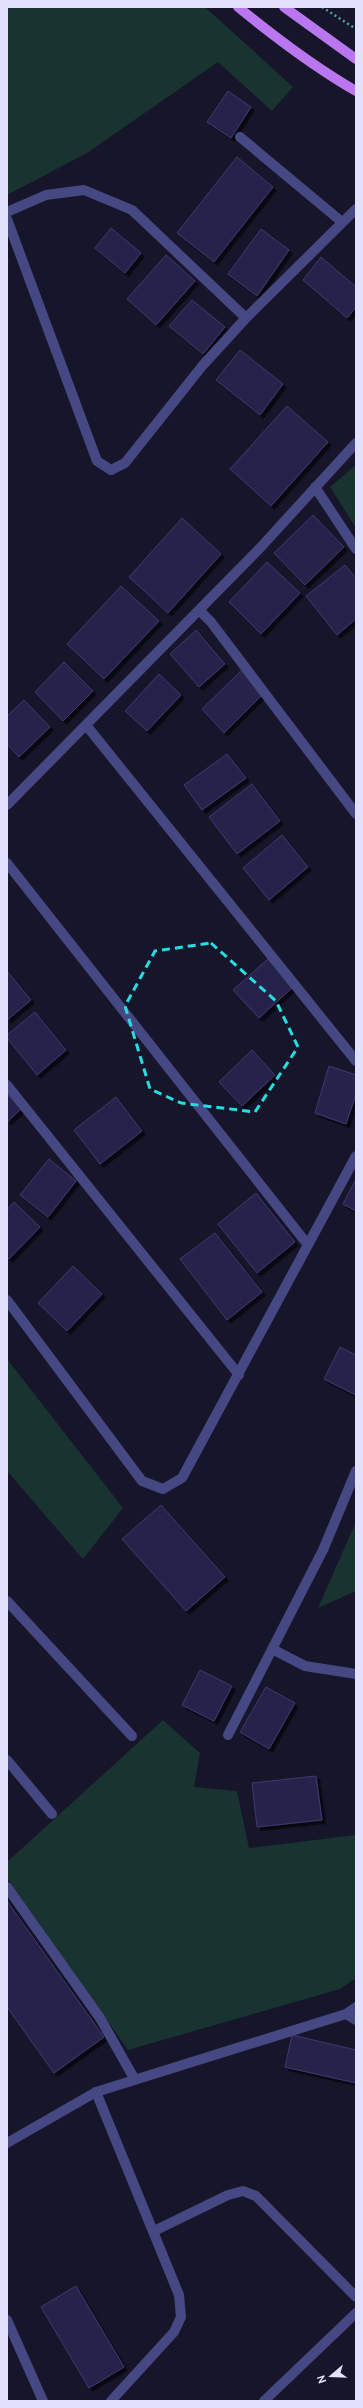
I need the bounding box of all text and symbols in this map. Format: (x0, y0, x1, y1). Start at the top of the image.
north arrow (311, 2356, 351, 2396)
text: N (315, 2373, 330, 2385)

